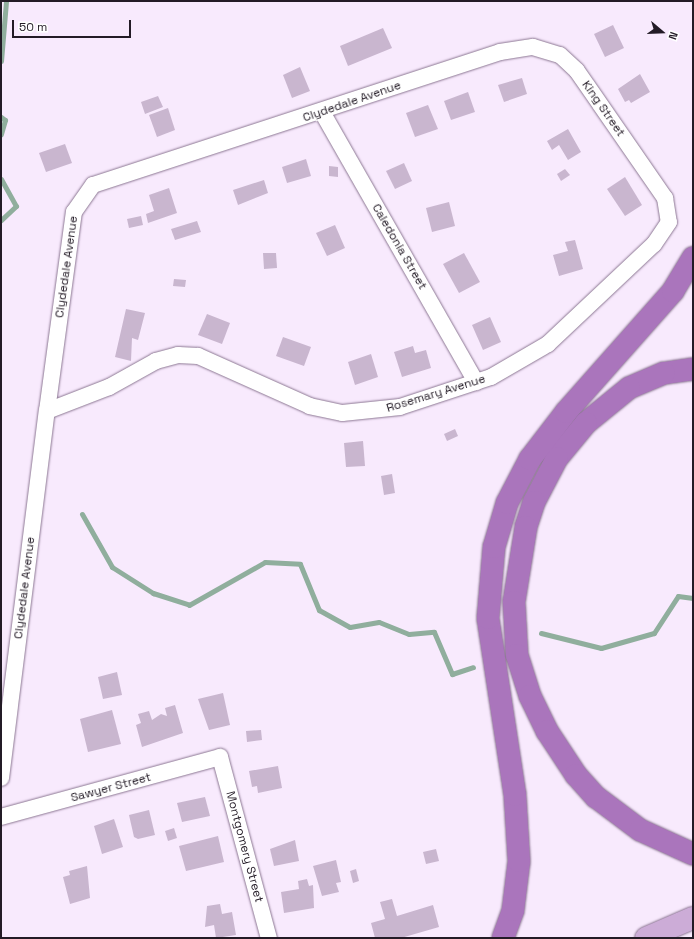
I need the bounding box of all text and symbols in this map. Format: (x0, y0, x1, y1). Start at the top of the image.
scale bar (14, 12, 133, 38)
north arrow (642, 12, 682, 52)
text: 50 m (19, 19, 47, 35)
text: N (666, 30, 681, 42)
street label: Clydedale Avenue (301, 78, 403, 126)
street label: King Street (578, 78, 628, 140)
street label: Caledonia Street (369, 202, 429, 292)
street label: Clydedale Avenue (53, 215, 81, 319)
street label: Rosemary Avenue (385, 372, 487, 416)
street label: Clydedale Avenue (12, 536, 38, 640)
street label: Sawyer Street (69, 770, 153, 806)
street label: Montgomery Street (222, 790, 266, 904)

